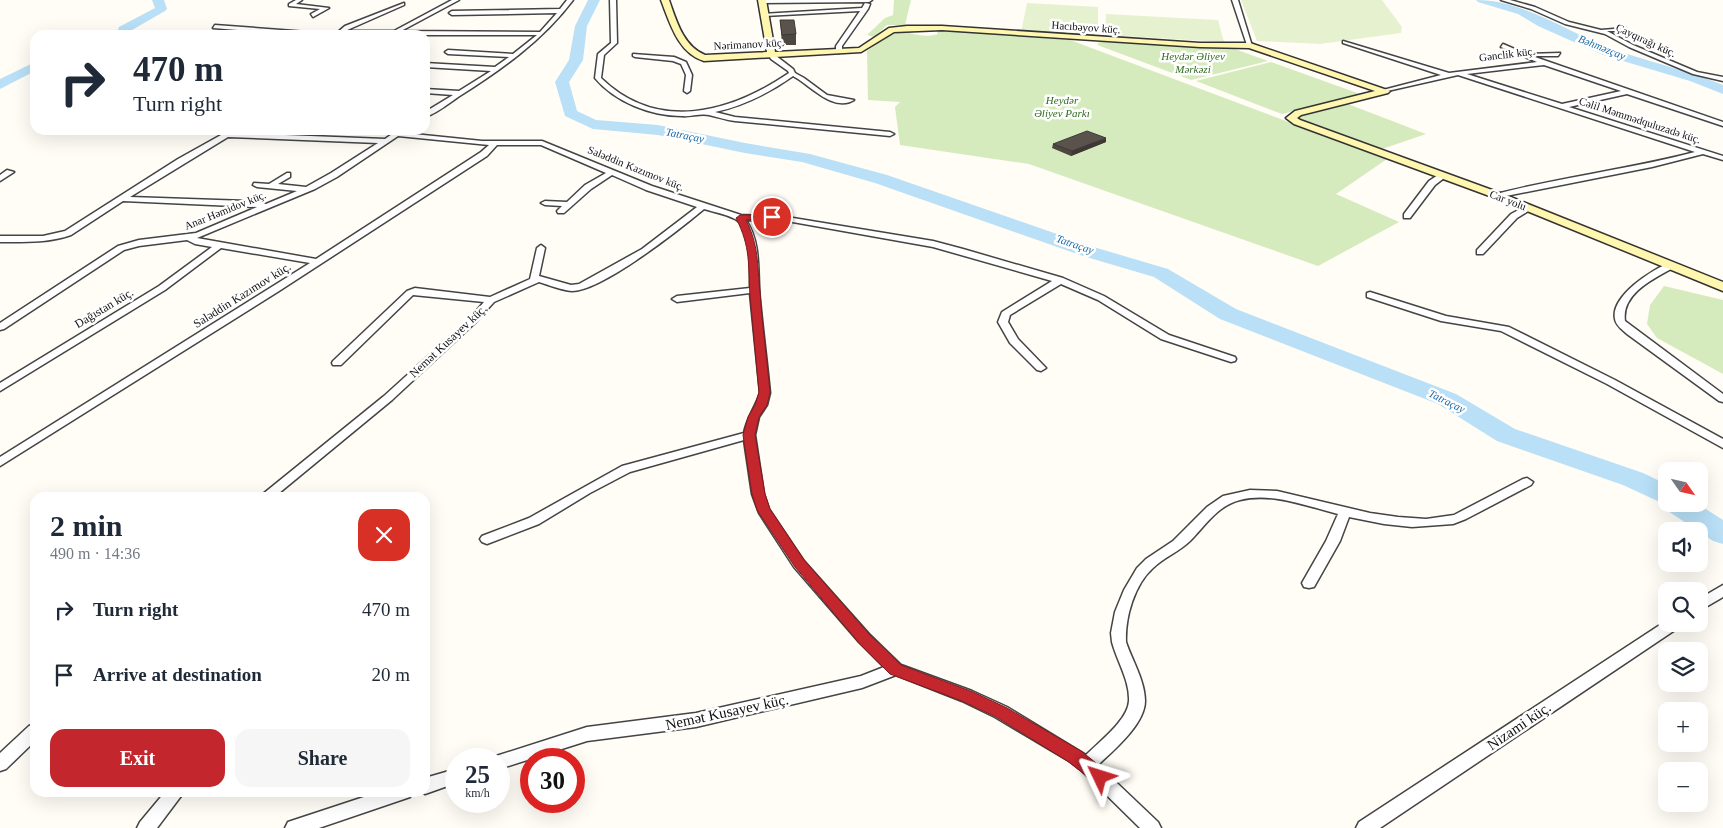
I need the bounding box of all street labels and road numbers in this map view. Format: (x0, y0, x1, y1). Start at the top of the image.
street label: Hacıbəyov küç. (1051, 19, 1121, 35)
street label: Çayqırağı küç. (1614, 21, 1678, 59)
street label: Nərimanov küç. (713, 36, 785, 52)
street label: Gənclik küç. (1478, 45, 1536, 63)
street label: Cəlil Məmmədquluzadə küç. (1578, 95, 1703, 145)
street label: Saləddin Kazımov küç. (586, 143, 686, 193)
street label: Anar Həmidov küç. (182, 188, 268, 232)
street label: Car yolu (1488, 188, 1528, 213)
street label: Saləddin Kazımov küç. (191, 259, 293, 331)
street label: Dağıstan küç. (72, 285, 136, 331)
street label: Nemət Kusayev küç. (407, 302, 489, 380)
street label: Nemət Kusayev küç. (664, 691, 790, 733)
street label: Nizami küç. (1484, 699, 1554, 753)

